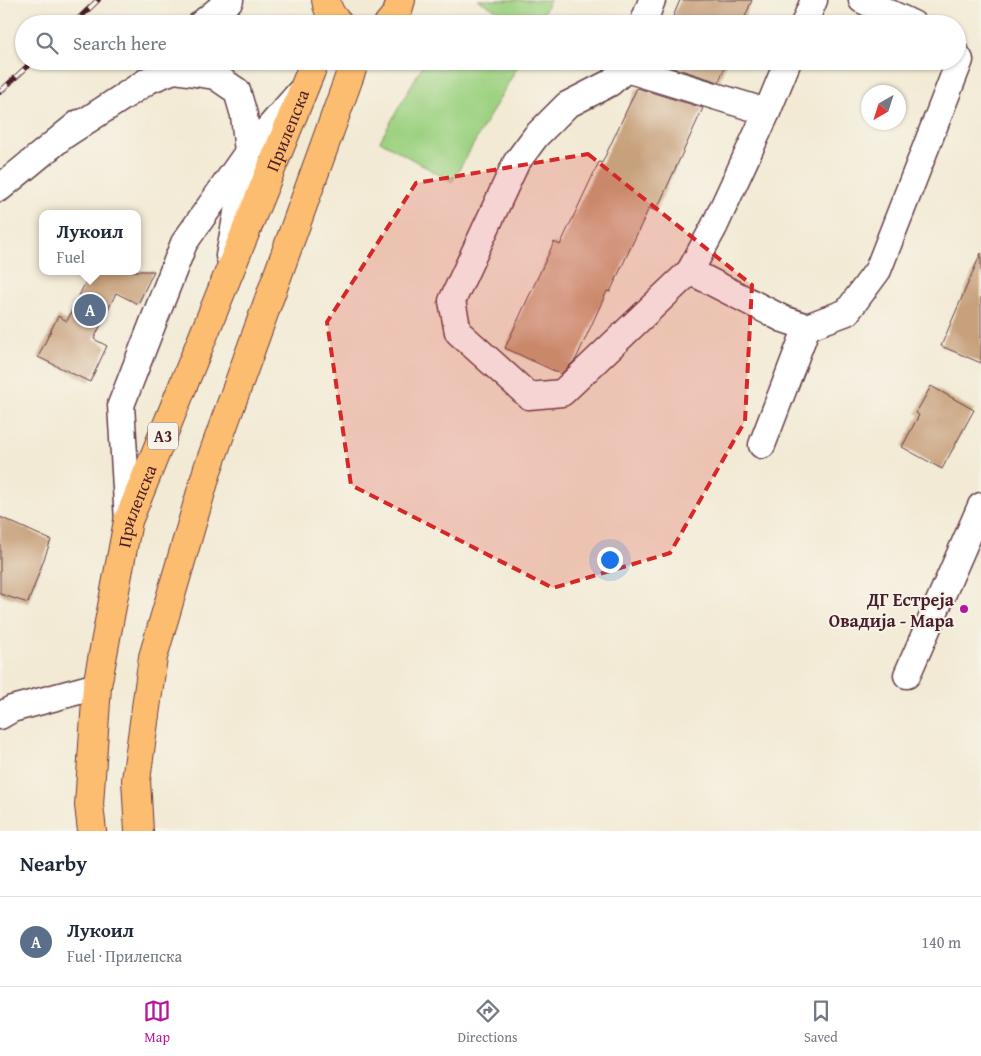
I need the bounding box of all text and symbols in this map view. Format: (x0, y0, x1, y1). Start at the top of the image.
search box (15, 15, 966, 70)
icon: search (33, 29, 61, 57)
text: Search here (73, 29, 167, 57)
street label: Прилепска (258, 85, 316, 176)
north arrow (861, 85, 906, 130)
popup (39, 210, 141, 275)
text: Лукоил (57, 217, 123, 245)
text: Fuel (57, 245, 85, 269)
pin: A (74, 291, 106, 329)
road number: A3 (148, 422, 178, 450)
street label: Прилепска (110, 460, 163, 550)
your location (597, 547, 623, 573)
place label: ДГ Естреја Овадија - Мара (829, 586, 955, 634)
marker: ДГ Естреја Овадија - Мара (958, 603, 970, 615)
text: Nearby (20, 848, 87, 879)
text: Лукоил (67, 916, 134, 944)
text: A (31, 930, 41, 954)
text: 140 m (921, 930, 961, 954)
text: Fuel · Прилепска (67, 944, 182, 968)
tab: Map (143, 997, 171, 1047)
tab: Directions (457, 997, 518, 1047)
tab: Saved (804, 997, 838, 1047)

